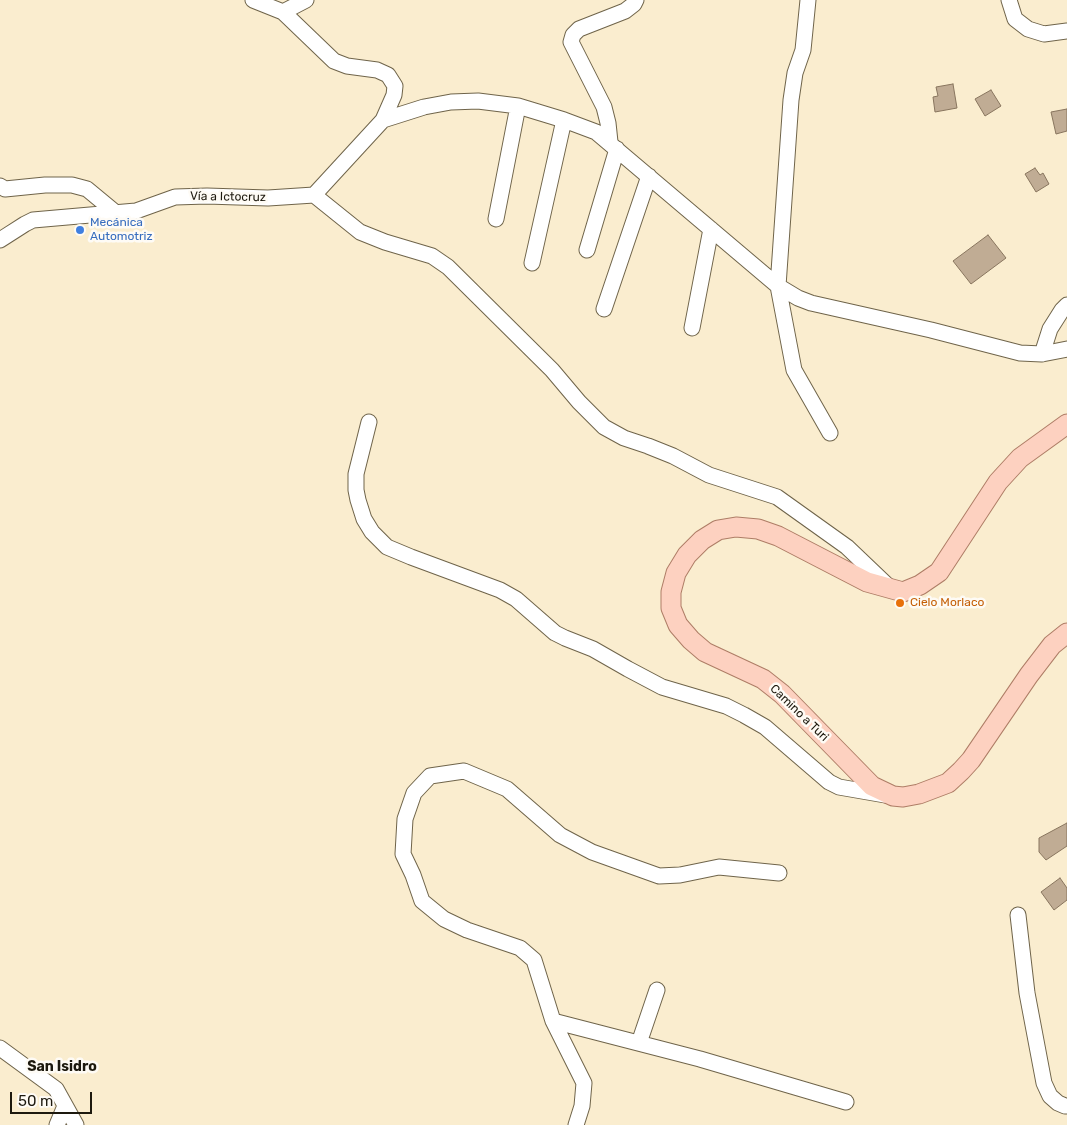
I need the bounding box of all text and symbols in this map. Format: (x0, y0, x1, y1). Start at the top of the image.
street label: Vía a Ictocruz (190, 189, 266, 205)
place label: Mecánica Automotriz (90, 216, 153, 244)
marker: Mecánica Automotriz (74, 224, 86, 236)
place label: Cielo Morlaco (910, 596, 984, 610)
marker: Cielo Morlaco (894, 597, 906, 609)
street label: Camino a Turi (767, 682, 831, 744)
district label: San Isidro (27, 1059, 97, 1075)
scale bar (12, 1082, 95, 1114)
text: 50 m (18, 1092, 53, 1110)

